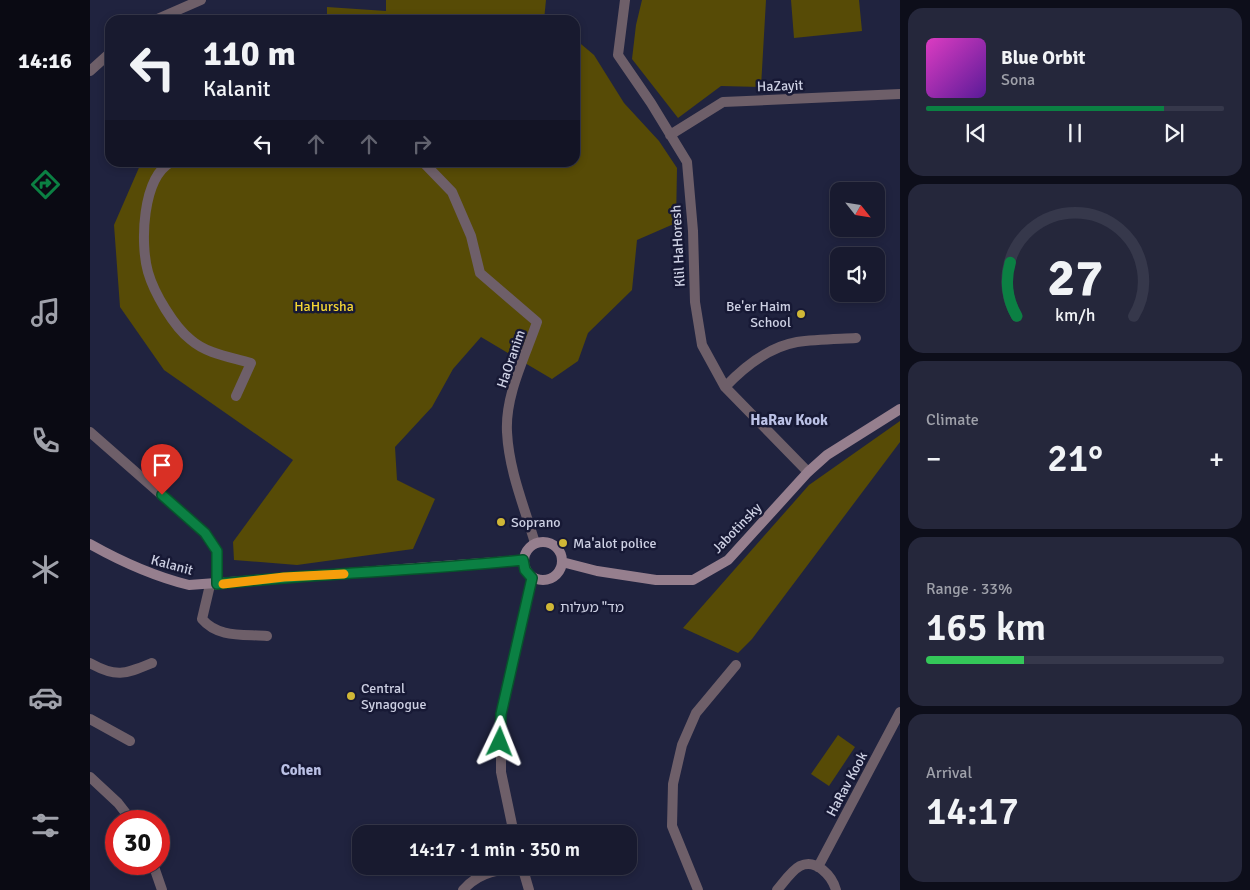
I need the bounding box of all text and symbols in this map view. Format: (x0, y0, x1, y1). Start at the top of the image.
text: 110 m (203, 32, 296, 75)
icon: left (120, 35, 185, 100)
text: Blue Orbit (1001, 46, 1085, 70)
text: 14:16 (18, 47, 72, 74)
text: Sona (1001, 70, 1035, 90)
text: Kalanit (203, 75, 270, 102)
street label: HaZayit (757, 77, 804, 95)
icon: previous (962, 119, 990, 147)
icon: pause (1061, 119, 1089, 147)
icon: next (1160, 119, 1188, 147)
icon: left (249, 130, 277, 158)
icon: ahead (302, 130, 330, 158)
icon: ahead (355, 130, 383, 158)
icon: right (408, 130, 436, 158)
icon: directions (28, 167, 63, 202)
north arrow (830, 182, 885, 238)
map controls (830, 182, 885, 302)
street label: Klil HaHoresh (667, 204, 689, 288)
text: 27 (1047, 246, 1103, 310)
button: sound (830, 247, 885, 302)
icon: music (28, 295, 63, 330)
park label: HaHursha (294, 298, 354, 315)
place label: Be'er Haim School (726, 298, 791, 331)
text: km/h (1055, 304, 1095, 326)
marker: Be'er Haim School (795, 308, 807, 320)
street label: HaOranim (493, 328, 529, 390)
text: Climate (926, 410, 979, 430)
district label: HaRav Kook (750, 411, 828, 429)
icon: phone (28, 423, 63, 458)
text: 21° (1047, 435, 1103, 482)
text: − (926, 442, 941, 476)
text: + (1209, 442, 1224, 476)
pin (141, 444, 183, 495)
icon: arrive (148, 451, 176, 479)
street label: Jabotinsky (709, 499, 766, 557)
place label: Soprano (511, 514, 561, 531)
marker: Soprano (495, 516, 507, 528)
place label: Ma'alot police (573, 535, 657, 552)
marker: Ma'alot police (557, 537, 569, 549)
street label: Kalanit (149, 551, 195, 579)
icon: climate (28, 552, 63, 587)
text: Range · 33% (926, 579, 1012, 599)
place label: מד" מעלות (560, 599, 624, 616)
marker: מד" מעלות (544, 601, 556, 613)
text: 165 km (926, 604, 1046, 651)
icon: car (28, 680, 63, 715)
place label: Central Synagogue (361, 680, 426, 713)
marker: Central Synagogue (345, 690, 357, 702)
position arrow (473, 715, 525, 767)
street label: HaRav Kook (823, 749, 871, 819)
district label: Cohen (281, 761, 321, 779)
text: Arrival (926, 763, 972, 783)
text: 14:17 (926, 788, 1019, 835)
icon: filters (28, 808, 63, 843)
speed limit sign: 30 (105, 810, 170, 875)
text: 14:17 · 1 min · 350 m (409, 838, 580, 862)

